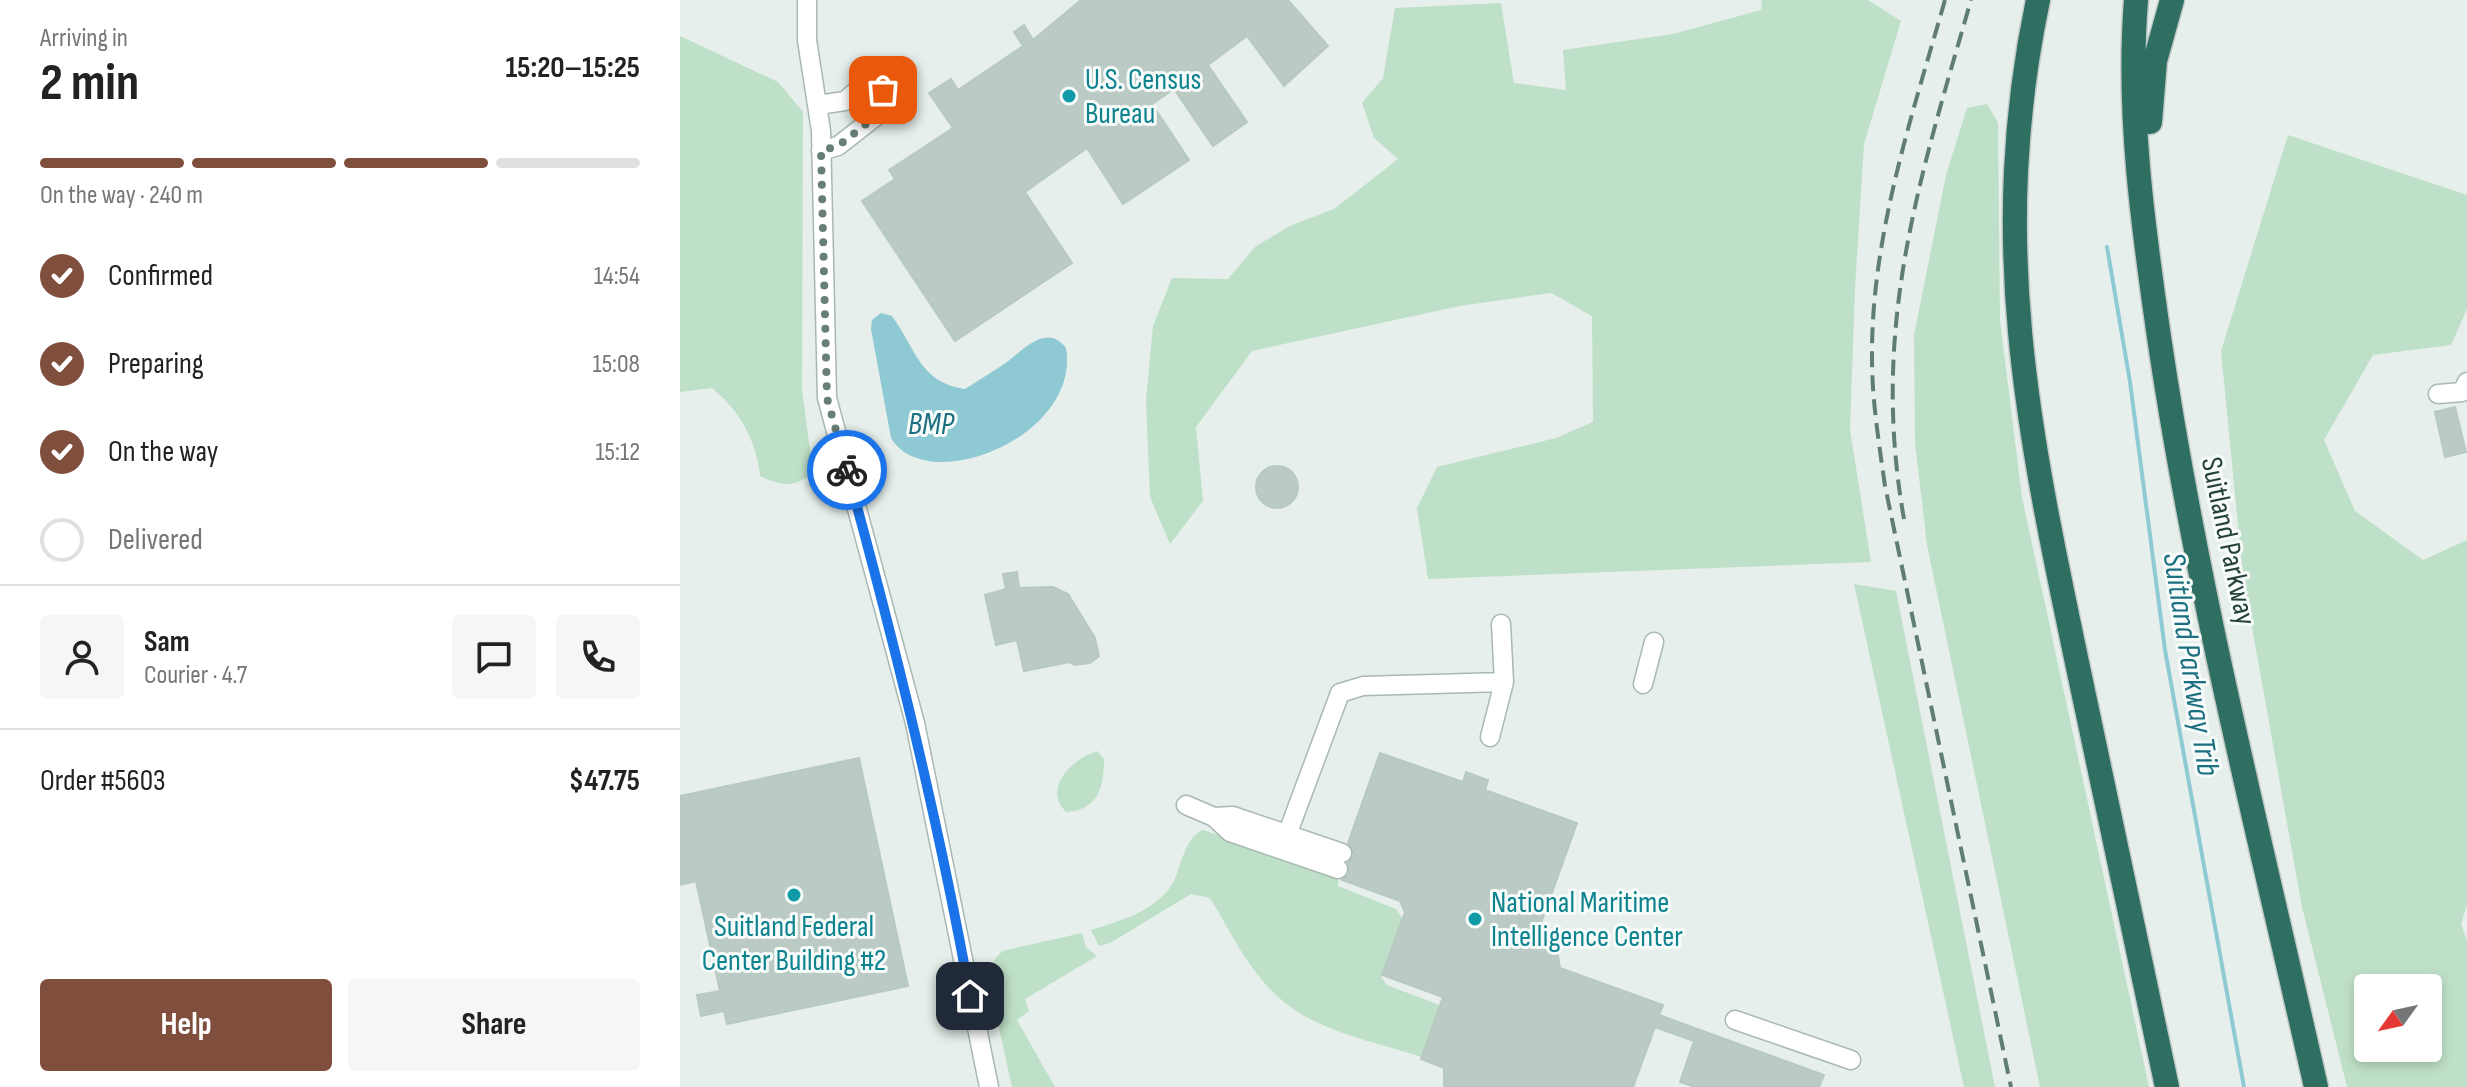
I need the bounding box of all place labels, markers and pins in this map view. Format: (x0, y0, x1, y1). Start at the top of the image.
pin (849, 56, 917, 124)
place label: U.S. Census Bureau (1085, 62, 1201, 132)
marker: U.S. Census Bureau (1060, 87, 1078, 105)
place label: National Maritime Intelligence Center (1491, 885, 1683, 955)
marker: Suitland Federal Center Building #2 (785, 886, 803, 904)
place label: Suitland Federal Center Building #2 (702, 909, 886, 979)
marker: National Maritime Intelligence Center (1466, 910, 1484, 928)
pin (936, 962, 1004, 1030)

